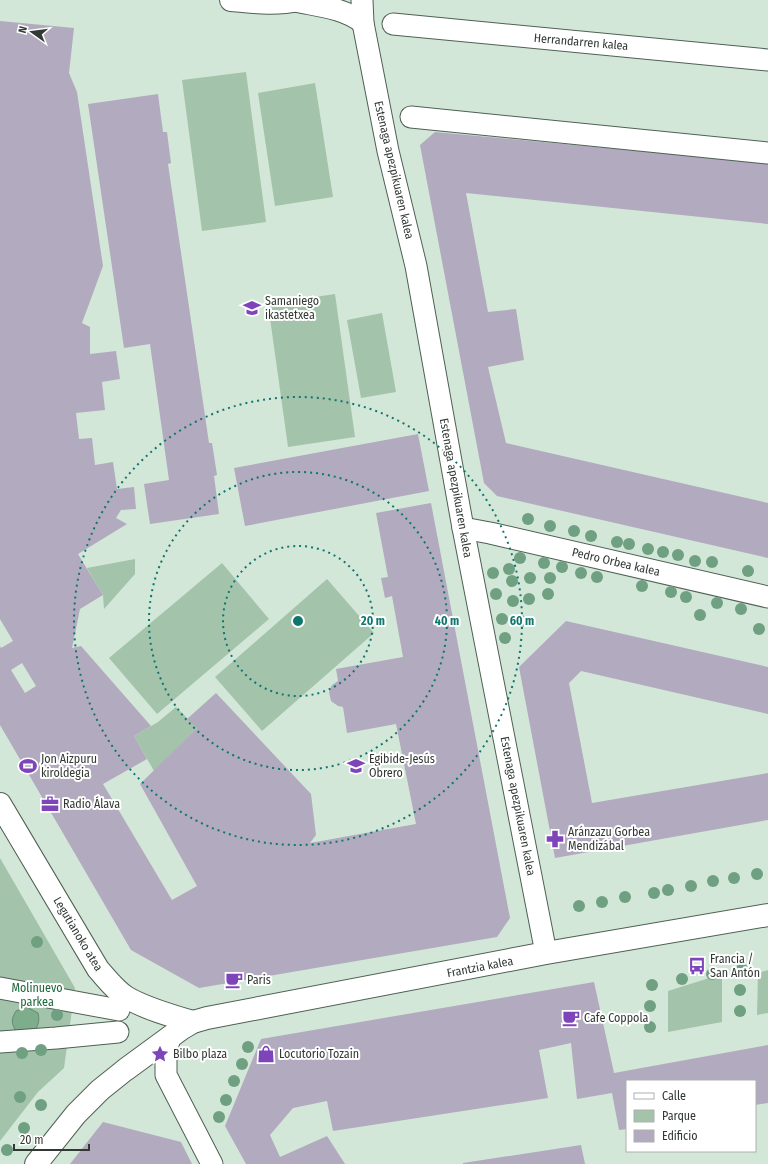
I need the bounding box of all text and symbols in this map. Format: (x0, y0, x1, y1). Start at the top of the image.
north arrow (12, 12, 52, 52)
text: N (16, 25, 30, 34)
street label: Herrandarren kalea (533, 31, 629, 53)
street label: Estenaga apezpikuaren kalea (371, 100, 417, 241)
place label: Samaniego ikastetxea (265, 294, 319, 322)
school or university icon: Samaniego ikastetxea (242, 298, 262, 318)
street label: Estenaga apezpikuaren kalea (437, 417, 475, 559)
street label: Pedro Orbea kalea (571, 545, 661, 579)
centre of rings (291, 614, 305, 628)
text: 20 m (360, 614, 385, 628)
text: 40 m (435, 614, 459, 628)
text: 60 m (510, 614, 534, 628)
street label: Estenaga apezpikuaren kalea (498, 735, 538, 877)
place label: Jon Aizpuru kiroldegia (41, 752, 97, 780)
place label: Egibide-Jesús Obrero (369, 752, 435, 780)
sports icon: Jon Aizpuru kiroldegia (18, 756, 38, 776)
school or university icon: Egibide-Jesús Obrero (346, 756, 366, 776)
office icon: Radio Álava (40, 794, 60, 814)
place label: Radio Álava (63, 796, 120, 811)
place label: Aránzazu Gorbea Mendizábal (568, 825, 650, 853)
pharmacy icon: Aránzazu Gorbea Mendizábal (545, 829, 565, 849)
street label: Legutianoko atea (50, 894, 106, 974)
place label: Francia / San Antón (710, 952, 760, 980)
street label: Frantzia kalea (446, 954, 514, 980)
bus stop icon: Francia / San Antón (687, 956, 707, 976)
cafe icon: Paris (224, 970, 244, 990)
place label: Paris (247, 973, 271, 987)
park label: Molinuevo parkea (11, 981, 63, 1009)
cafe icon: Cafe Coppola (561, 1008, 581, 1028)
place label: Cafe Coppola (584, 1011, 649, 1025)
place icon: Bilbo plaza (150, 1044, 170, 1064)
shop icon: Locutorio Tozain (256, 1044, 276, 1064)
place label: Bilbo plaza (173, 1047, 227, 1061)
place label: Locutorio Tozain (279, 1047, 359, 1061)
legend (626, 1080, 756, 1152)
text: Calle (662, 1089, 686, 1103)
text: Parque (662, 1109, 696, 1123)
scale bar (14, 1126, 89, 1152)
text: Edificio (662, 1129, 698, 1143)
text: 20 m (20, 1133, 44, 1147)

